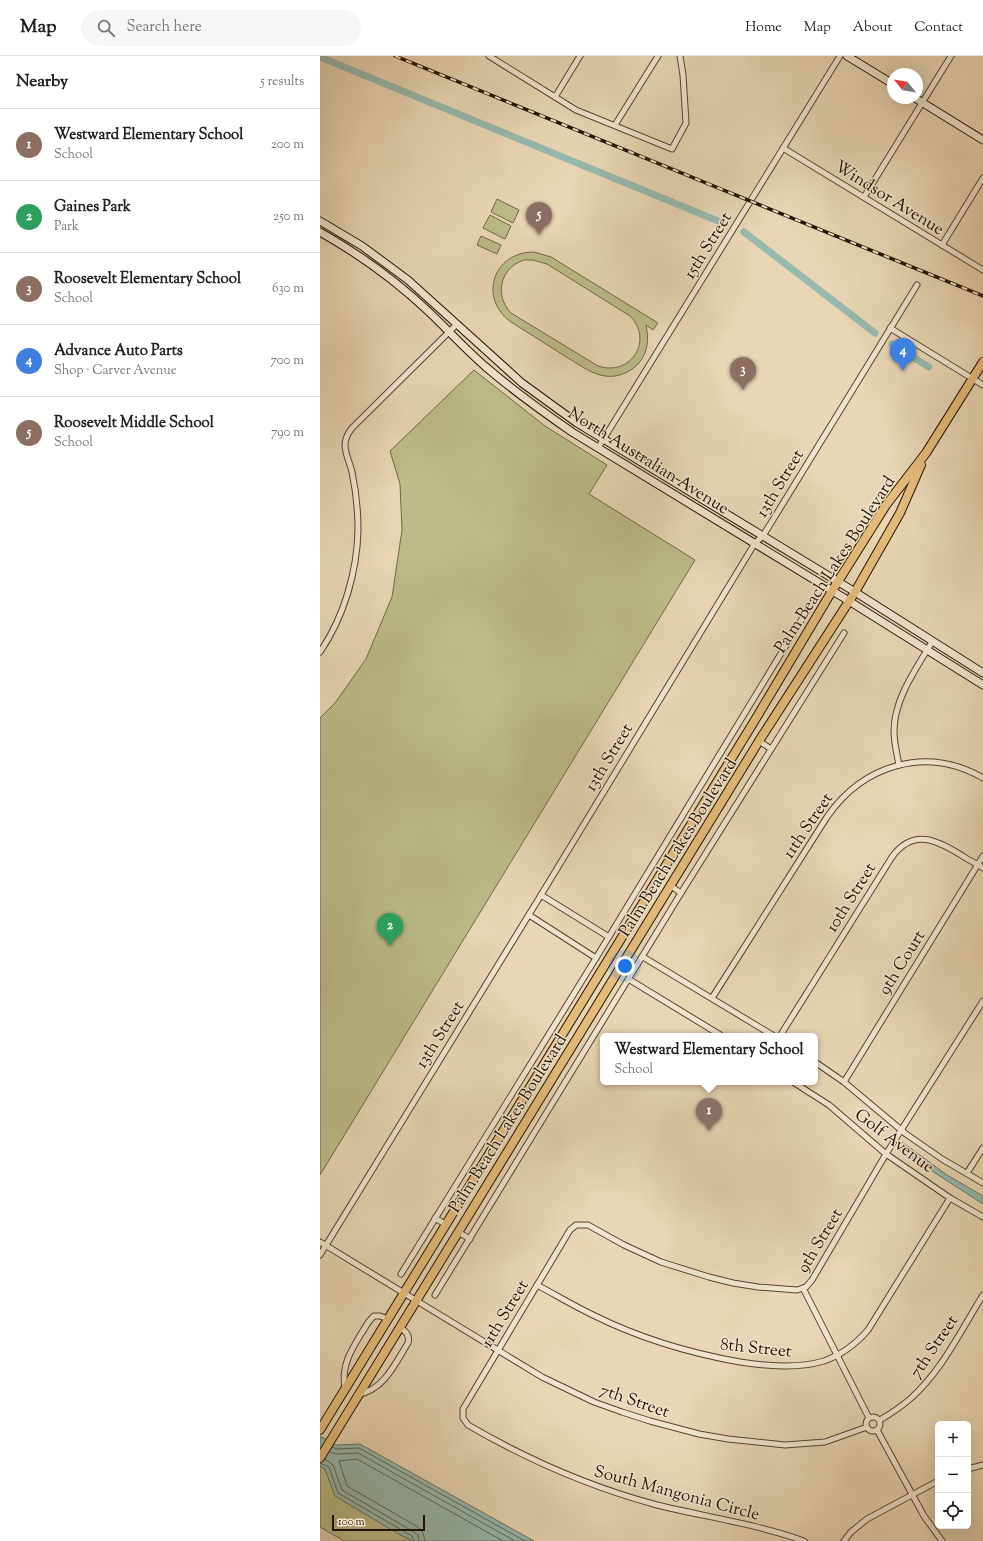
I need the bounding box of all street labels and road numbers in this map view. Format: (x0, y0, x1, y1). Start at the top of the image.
street label: Windsor Avenue (830, 155, 948, 242)
street label: 15th Street (679, 208, 739, 284)
street label: North Australian Avenue (563, 402, 733, 521)
street label: 13th Street (751, 445, 811, 523)
street label: Palm Beach Lakes Boulevard (769, 472, 902, 658)
street label: 13th Street (580, 719, 640, 797)
street label: Palm Beach Lakes Boulevard (614, 754, 744, 942)
street label: 11th Street (778, 788, 840, 864)
street label: 10th Street (821, 859, 883, 937)
street label: 9th Court (873, 926, 932, 1000)
street label: 13th Street (410, 996, 471, 1074)
street label: Palm Beach Lakes Boulevard (444, 1030, 574, 1218)
street label: Golf Avenue (849, 1104, 939, 1180)
street label: 9th Street (792, 1204, 850, 1278)
street label: 11th Street (476, 1276, 535, 1352)
street label: 7th Street (905, 1310, 965, 1384)
street label: 8th Street (719, 1333, 793, 1365)
street label: 7th Street (596, 1379, 672, 1425)
street label: South Mangonia Circle (591, 1460, 762, 1528)

